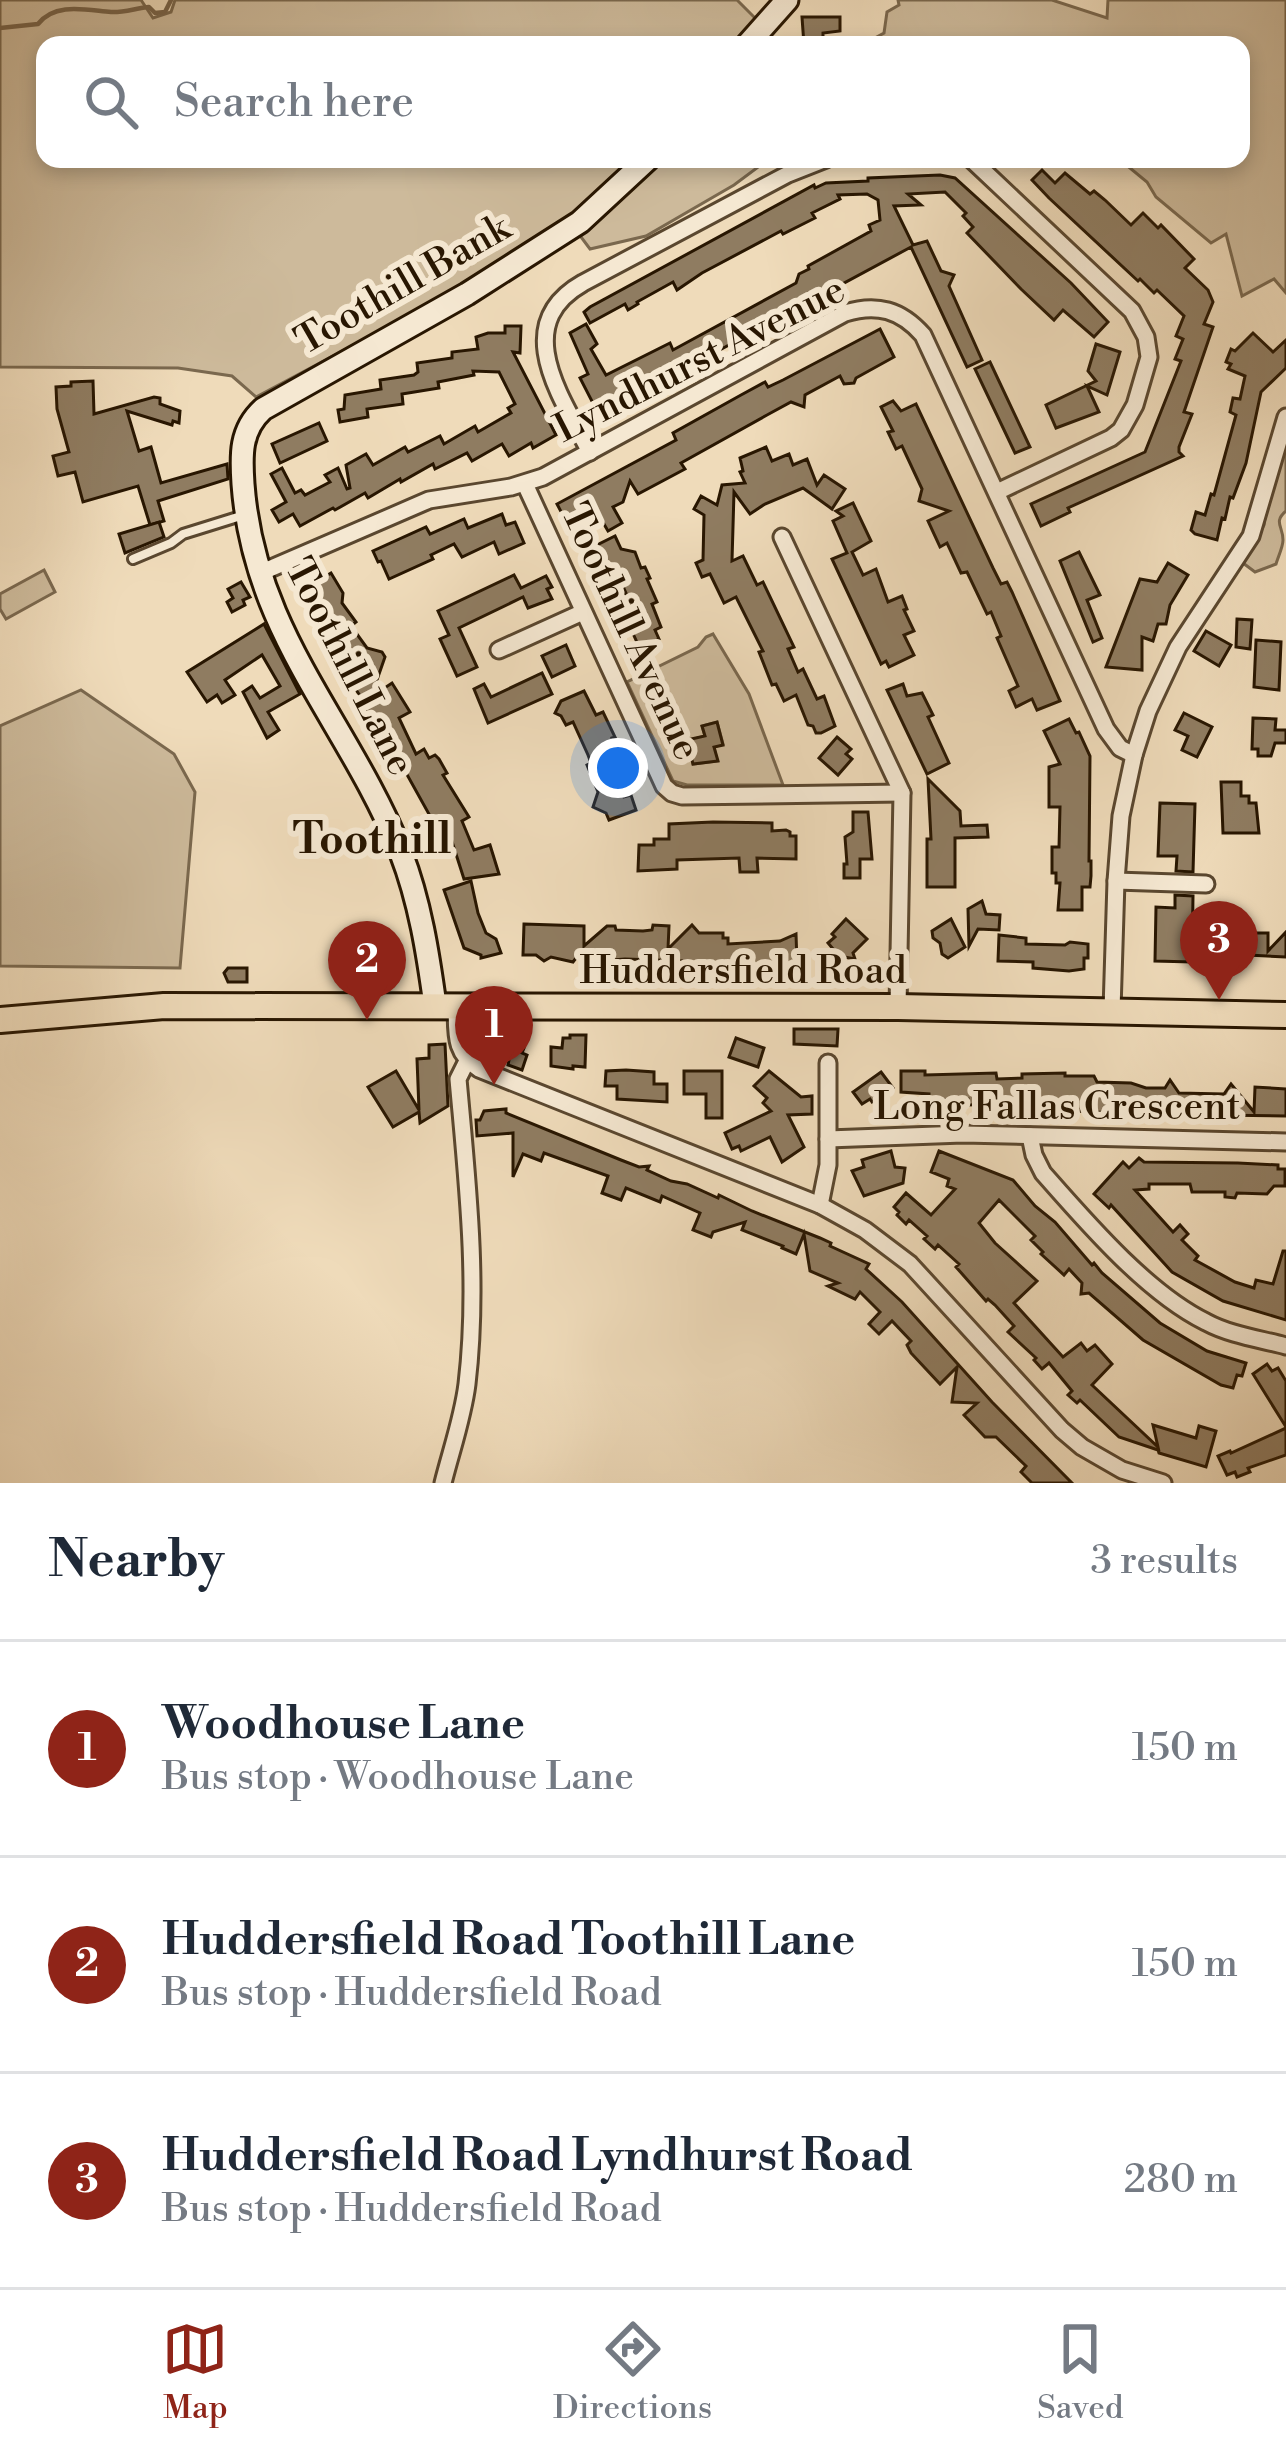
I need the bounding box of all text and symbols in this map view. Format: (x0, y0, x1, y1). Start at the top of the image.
search box (36, 36, 1250, 168)
icon: search (78, 69, 144, 135)
text: Search here (174, 74, 414, 131)
street label: Toothill Bank (287, 203, 520, 366)
street label: Lyndhurst Avenue (547, 266, 853, 454)
street label: Toothill Avenue (549, 496, 711, 768)
street label: Toothill Lane (273, 550, 425, 784)
your location (588, 738, 648, 798)
district label: Toothill (293, 814, 451, 867)
pin: 3 (1180, 901, 1258, 1000)
pin: 2 (328, 921, 406, 1020)
street label: Huddersfield Road (579, 947, 907, 996)
pin: 1 (455, 986, 533, 1085)
street label: Long Fallas Crescent (874, 1083, 1240, 1132)
text: Nearby (48, 1529, 224, 1593)
text: 3 results (1090, 1537, 1238, 1586)
text: Woodhouse Lane (162, 1696, 525, 1753)
text: 1 (78, 1724, 96, 1773)
text: 150 m (1132, 1724, 1238, 1773)
text: Bus stop · Woodhouse Lane (162, 1753, 634, 1802)
text: Huddersfield Road Toothill Lane (162, 1912, 855, 1969)
text: 2 (75, 1940, 99, 1989)
text: 150 m (1132, 1940, 1238, 1989)
text: Bus stop · Huddersfield Road (162, 1969, 662, 2018)
text: Huddersfield Road Lyndhurst Road (162, 2128, 913, 2185)
text: 3 (75, 2156, 99, 2205)
text: 280 m (1124, 2156, 1238, 2205)
text: Bus stop · Huddersfield Road (162, 2185, 662, 2234)
tab: Map (162, 2316, 228, 2429)
tab: Directions (553, 2316, 712, 2429)
tab: Saved (1037, 2316, 1124, 2429)

